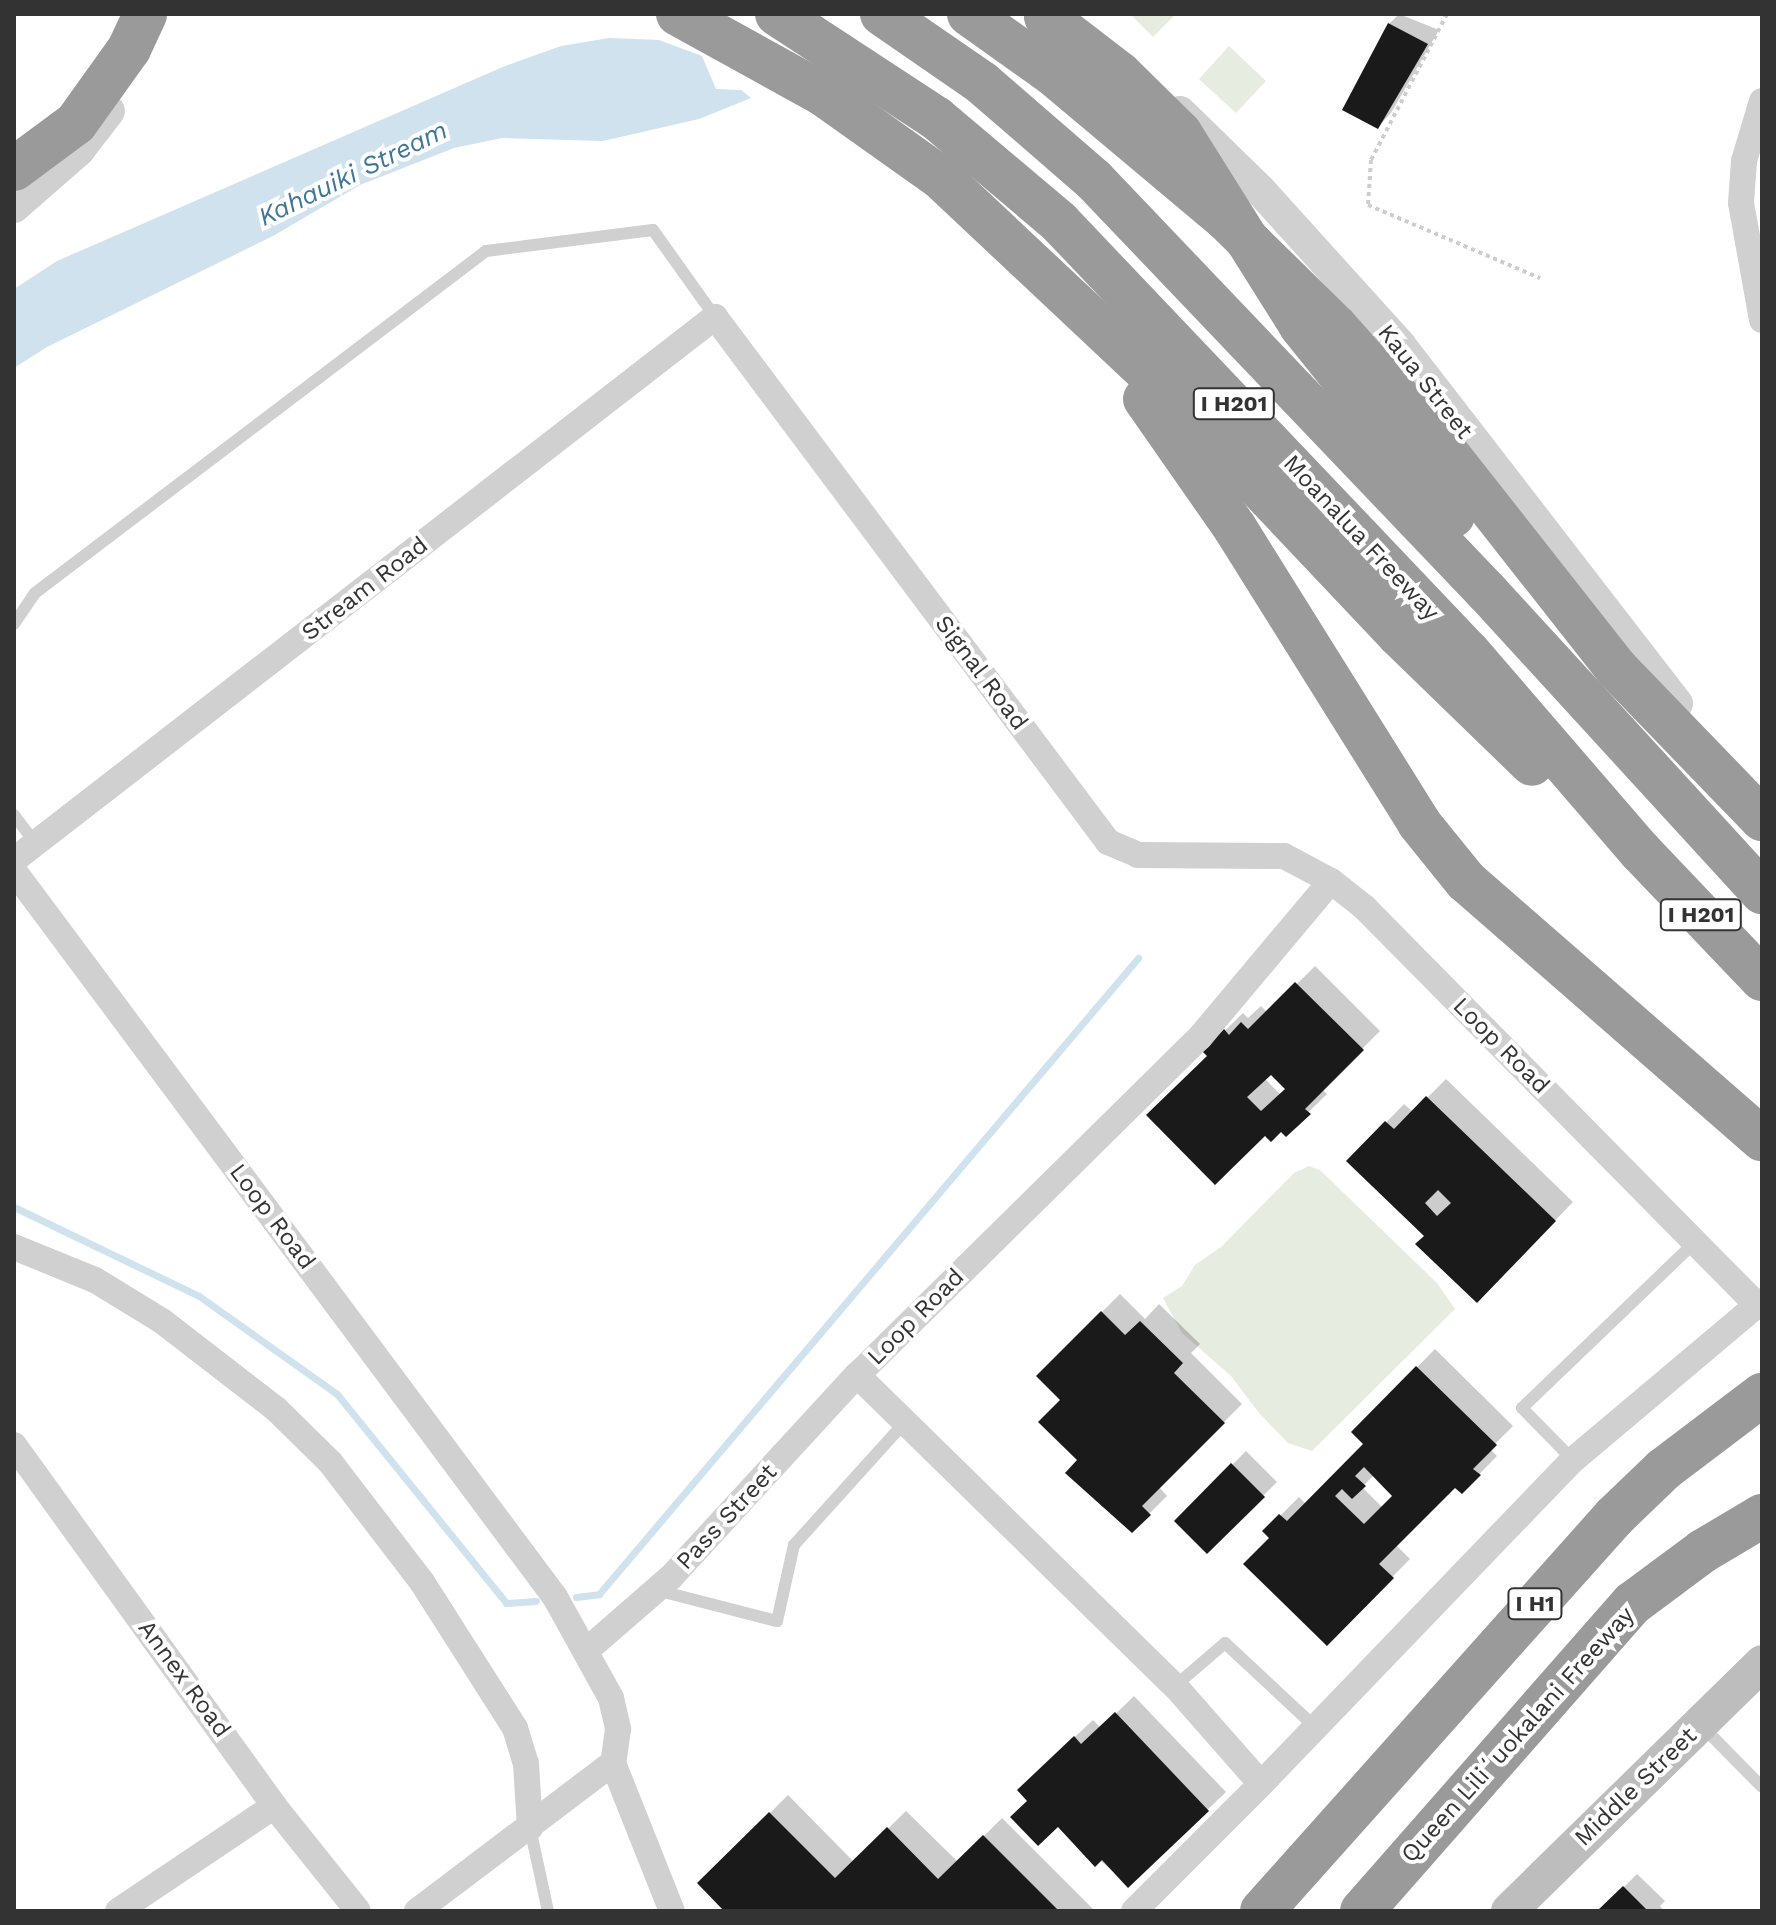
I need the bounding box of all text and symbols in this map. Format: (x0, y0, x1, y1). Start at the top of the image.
water label: Kahauiki Stream (253, 115, 453, 233)
street label: Kaua Street (1371, 319, 1479, 445)
road number: I H201 (1192, 386, 1276, 422)
street label: Moanalua Freeway (1277, 449, 1445, 627)
street label: Stream Road (296, 531, 434, 647)
street label: Signal Road (928, 610, 1034, 736)
road number: I H201 (1659, 897, 1743, 933)
street label: Loop Road (1447, 992, 1555, 1100)
street label: Loop Road (223, 1159, 321, 1275)
street label: Loop Road (862, 1263, 970, 1371)
street label: Pass Street (671, 1458, 783, 1576)
road number: I H1 (1507, 1586, 1563, 1622)
street label: Queen Liliʻuokalani Freeway (1395, 1601, 1641, 1869)
street label: Annex Road (132, 1615, 236, 1743)
street label: Middle Street (1569, 1722, 1703, 1852)

